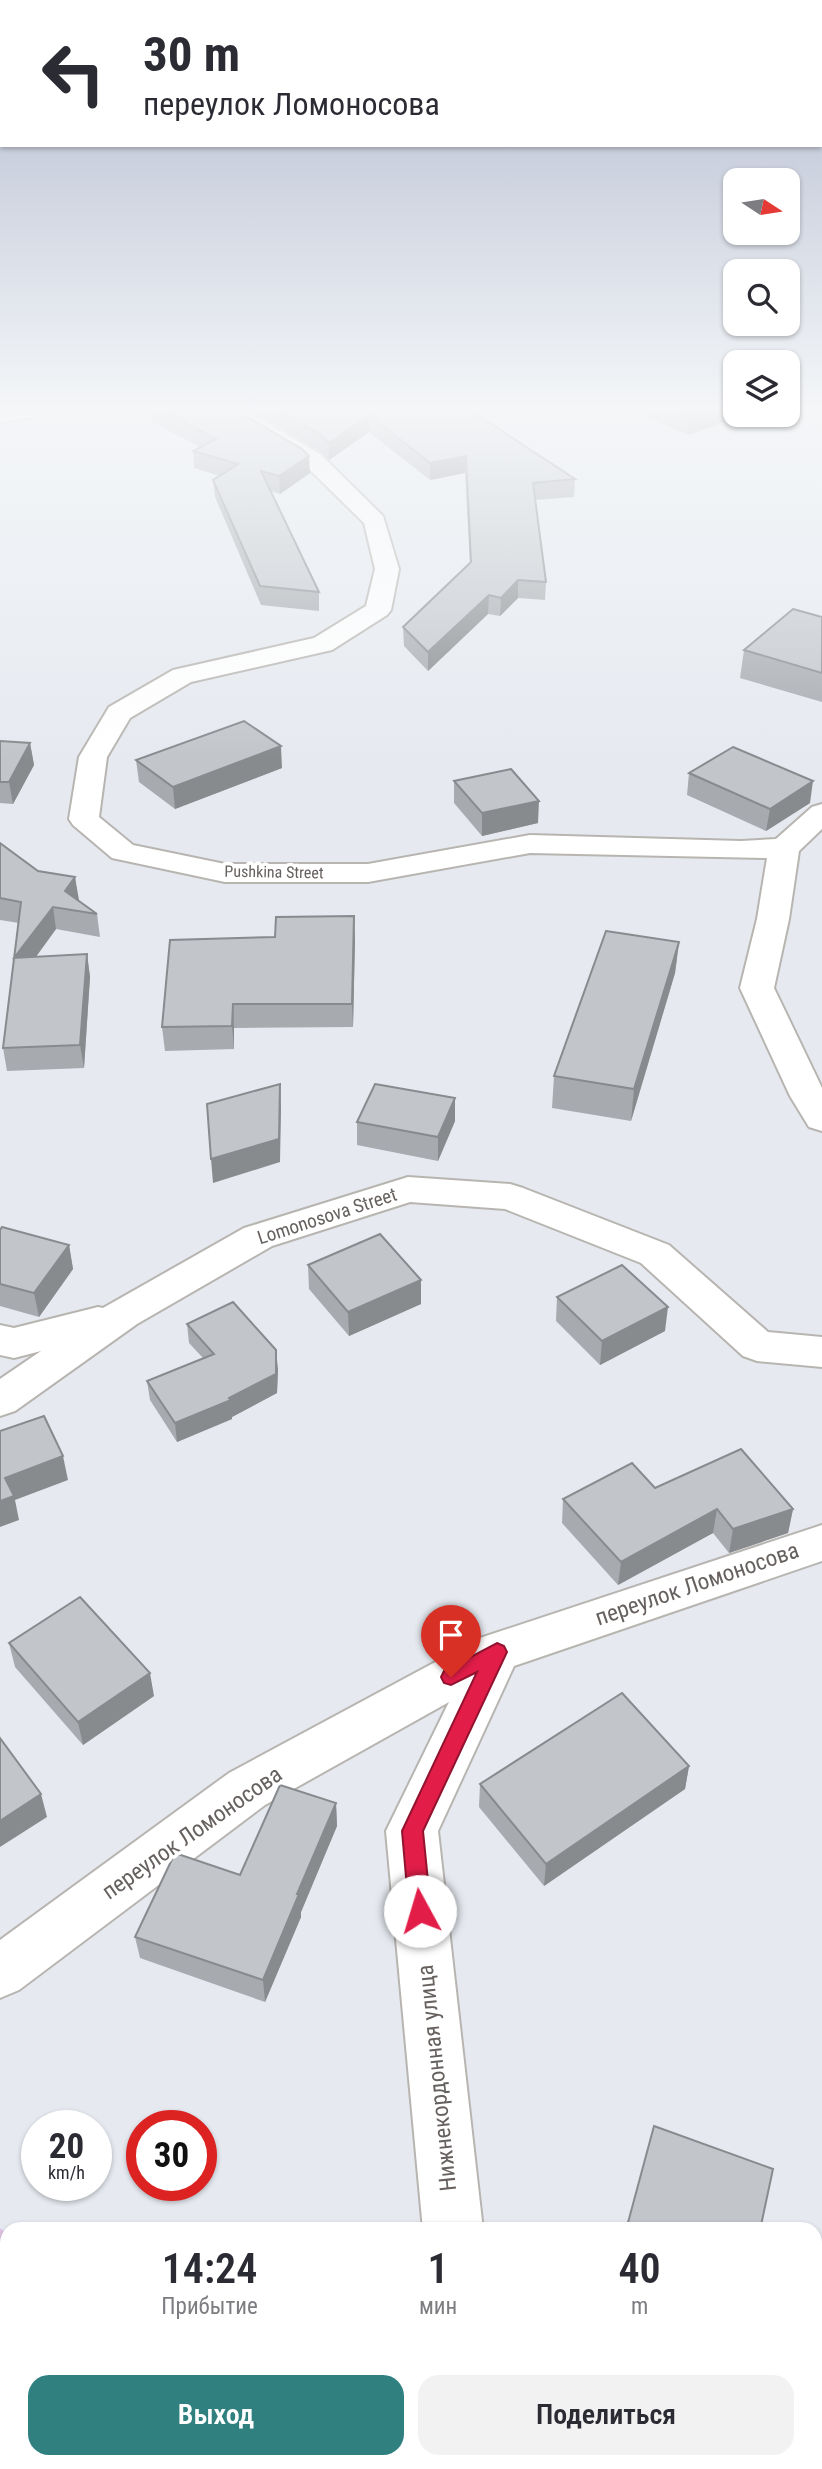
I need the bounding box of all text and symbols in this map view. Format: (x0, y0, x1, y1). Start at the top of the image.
text: 30 m (143, 26, 240, 83)
icon: left (28, 28, 119, 119)
text: переулок Ломоносова (143, 85, 440, 123)
north arrow (723, 168, 800, 245)
map controls (723, 168, 800, 427)
button: search (723, 259, 800, 336)
button: layers (723, 350, 800, 427)
street label: Pushkina Street (224, 862, 324, 882)
street label: Lomonosova Street (254, 1183, 400, 1249)
street label: переулок Ломоносова (592, 1537, 802, 1631)
pin (421, 1605, 481, 1677)
icon: arrive (432, 1616, 470, 1654)
street label: переулок Ломоносова (97, 1761, 287, 1905)
position arrow (383, 1874, 457, 1948)
street label: Нижнекордонная улица (412, 1963, 462, 2193)
speed limit sign: 30 (126, 2110, 217, 2201)
text: 20 (49, 2126, 84, 2167)
text: km/h (48, 2162, 85, 2183)
text: 14:24 (162, 2244, 257, 2293)
text: 1 (428, 2244, 449, 2293)
text: 40 (618, 2244, 661, 2293)
text: Прибытие (161, 2293, 258, 2320)
text: мин (419, 2293, 457, 2320)
text: m (631, 2293, 648, 2320)
button: Выход (28, 2375, 404, 2455)
button: Поделиться (418, 2375, 794, 2455)

